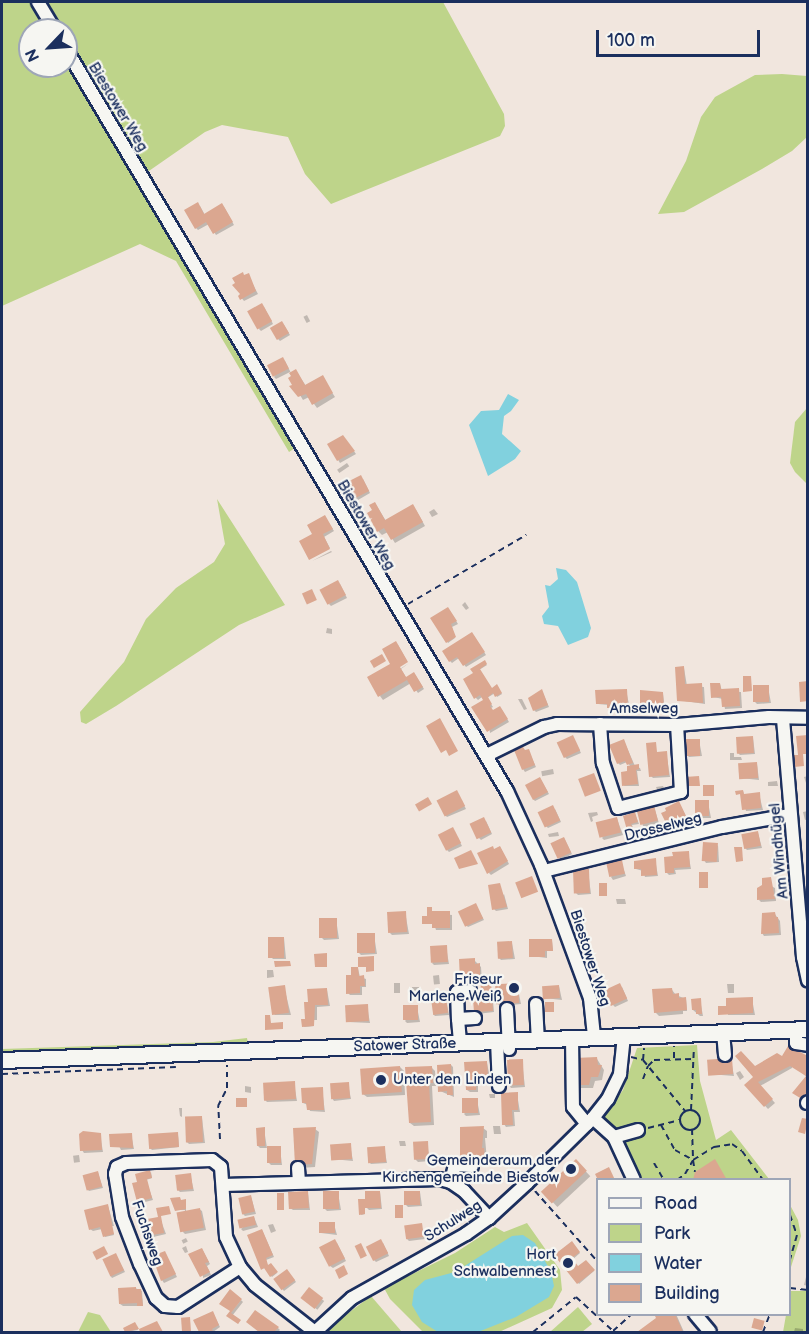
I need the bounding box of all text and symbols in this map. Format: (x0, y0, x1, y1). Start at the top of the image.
north arrow (18, 18, 78, 78)
scale bar (599, 18, 762, 56)
text: 100 m (607, 30, 655, 51)
text: N (22, 46, 44, 64)
street label: Biestower Weg (84, 59, 152, 155)
street label: Biestower Weg (333, 477, 399, 573)
street label: Amselweg (610, 700, 678, 718)
street label: Am Windhügel (766, 802, 792, 900)
street label: Drosselweg (622, 809, 704, 845)
street label: Biestower Weg (566, 907, 614, 1009)
place label: Friseur Marlene Weiß (408, 970, 502, 1005)
marker: Friseur Marlene Weiß (507, 981, 521, 995)
street label: Satower Straße (353, 1034, 457, 1056)
place label: Unter den Linden (393, 1071, 511, 1089)
marker: Unter den Linden (374, 1073, 388, 1087)
place label: Gemeinderaum der Kirchengemeinde Biestow (382, 1151, 559, 1186)
marker: Gemeinderaum der Kirchengemeinde Biestow (564, 1162, 578, 1176)
legend (596, 1178, 791, 1316)
text: Road (654, 1193, 698, 1214)
street label: Schulweg (421, 1196, 485, 1246)
street label: Fuchsweg (127, 1198, 167, 1268)
text: Park (654, 1223, 690, 1244)
place label: Hort Schwalbennest (454, 1245, 556, 1280)
text: Water (654, 1253, 702, 1274)
marker: Hort Schwalbennest (561, 1256, 575, 1270)
text: Building (654, 1283, 720, 1304)

